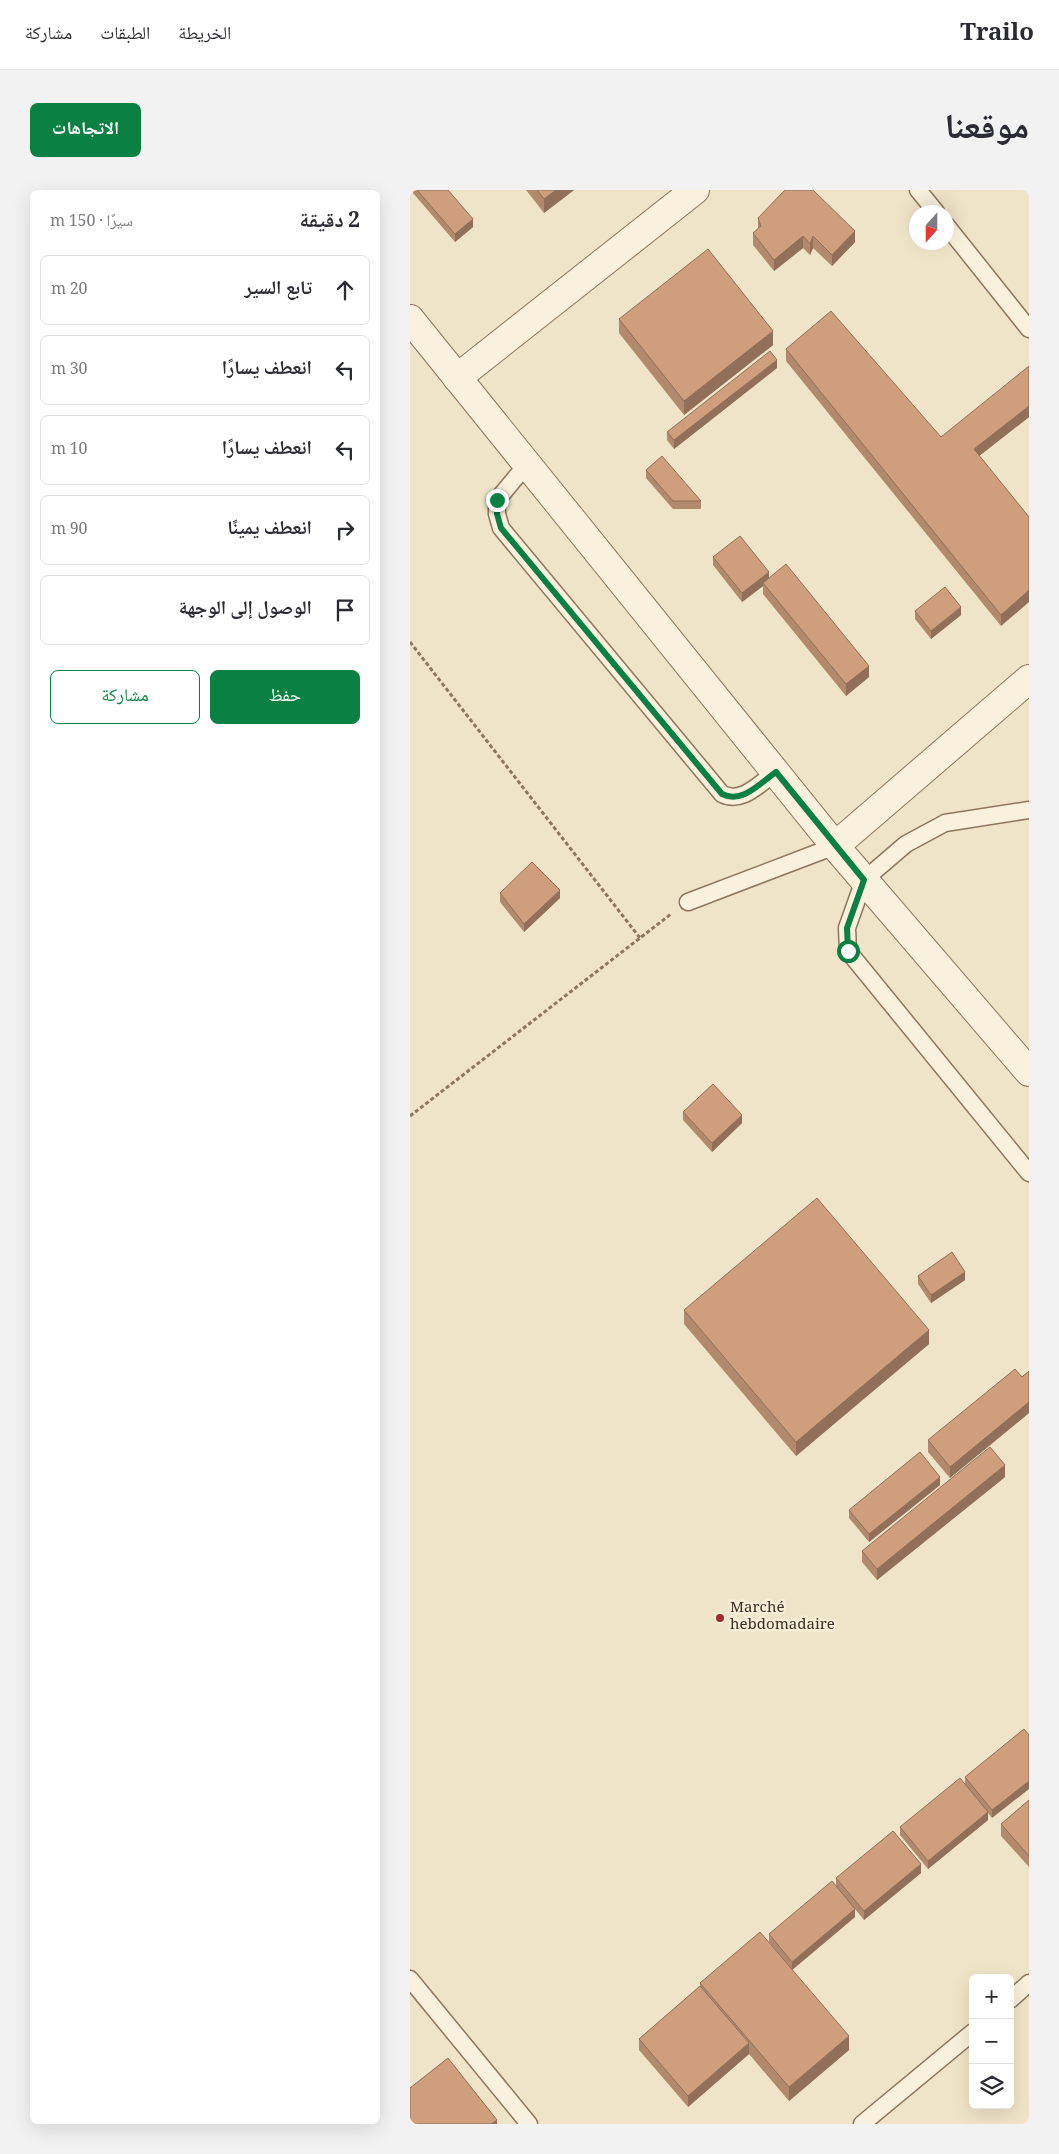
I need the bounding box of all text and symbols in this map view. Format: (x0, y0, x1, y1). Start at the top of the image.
text: Trailo (960, 14, 1034, 55)
text: مشاركة (25, 20, 72, 50)
text: الطبقات (100, 20, 150, 50)
text: الخريطة (178, 20, 231, 50)
text: موقعنا (944, 101, 1029, 160)
button: الاتجاهات (30, 103, 141, 157)
text: 2 دقيقة (300, 205, 360, 240)
north arrow (909, 205, 954, 250)
text: سيرًا · 150 m (50, 209, 133, 236)
text: تابع السير (244, 274, 312, 306)
icon: ahead (331, 276, 359, 304)
text: 20 m (51, 277, 88, 304)
text: انعطف يسارًا (222, 354, 312, 386)
icon: left (331, 356, 359, 384)
text: 30 m (51, 357, 88, 384)
text: انعطف يسارًا (222, 434, 312, 466)
icon: left (331, 436, 359, 464)
text: 10 m (51, 437, 88, 464)
route end (486, 489, 509, 512)
text: انعطف يمينًا (227, 514, 312, 546)
icon: right (331, 516, 359, 544)
text: 90 m (51, 517, 88, 544)
text: الوصول إلى الوجهة (179, 594, 312, 626)
icon: arrive (331, 596, 359, 624)
button: مشاركة (50, 670, 200, 724)
button: حفظ (210, 670, 360, 724)
route start (837, 940, 860, 963)
place label: Marché hebdomadaire (730, 1596, 835, 1639)
marker: Marché hebdomadaire (714, 1612, 726, 1624)
map controls (969, 1974, 1014, 2109)
button: + (969, 1974, 1014, 2019)
button: − (969, 2019, 1014, 2064)
button: layers (969, 2064, 1014, 2109)

